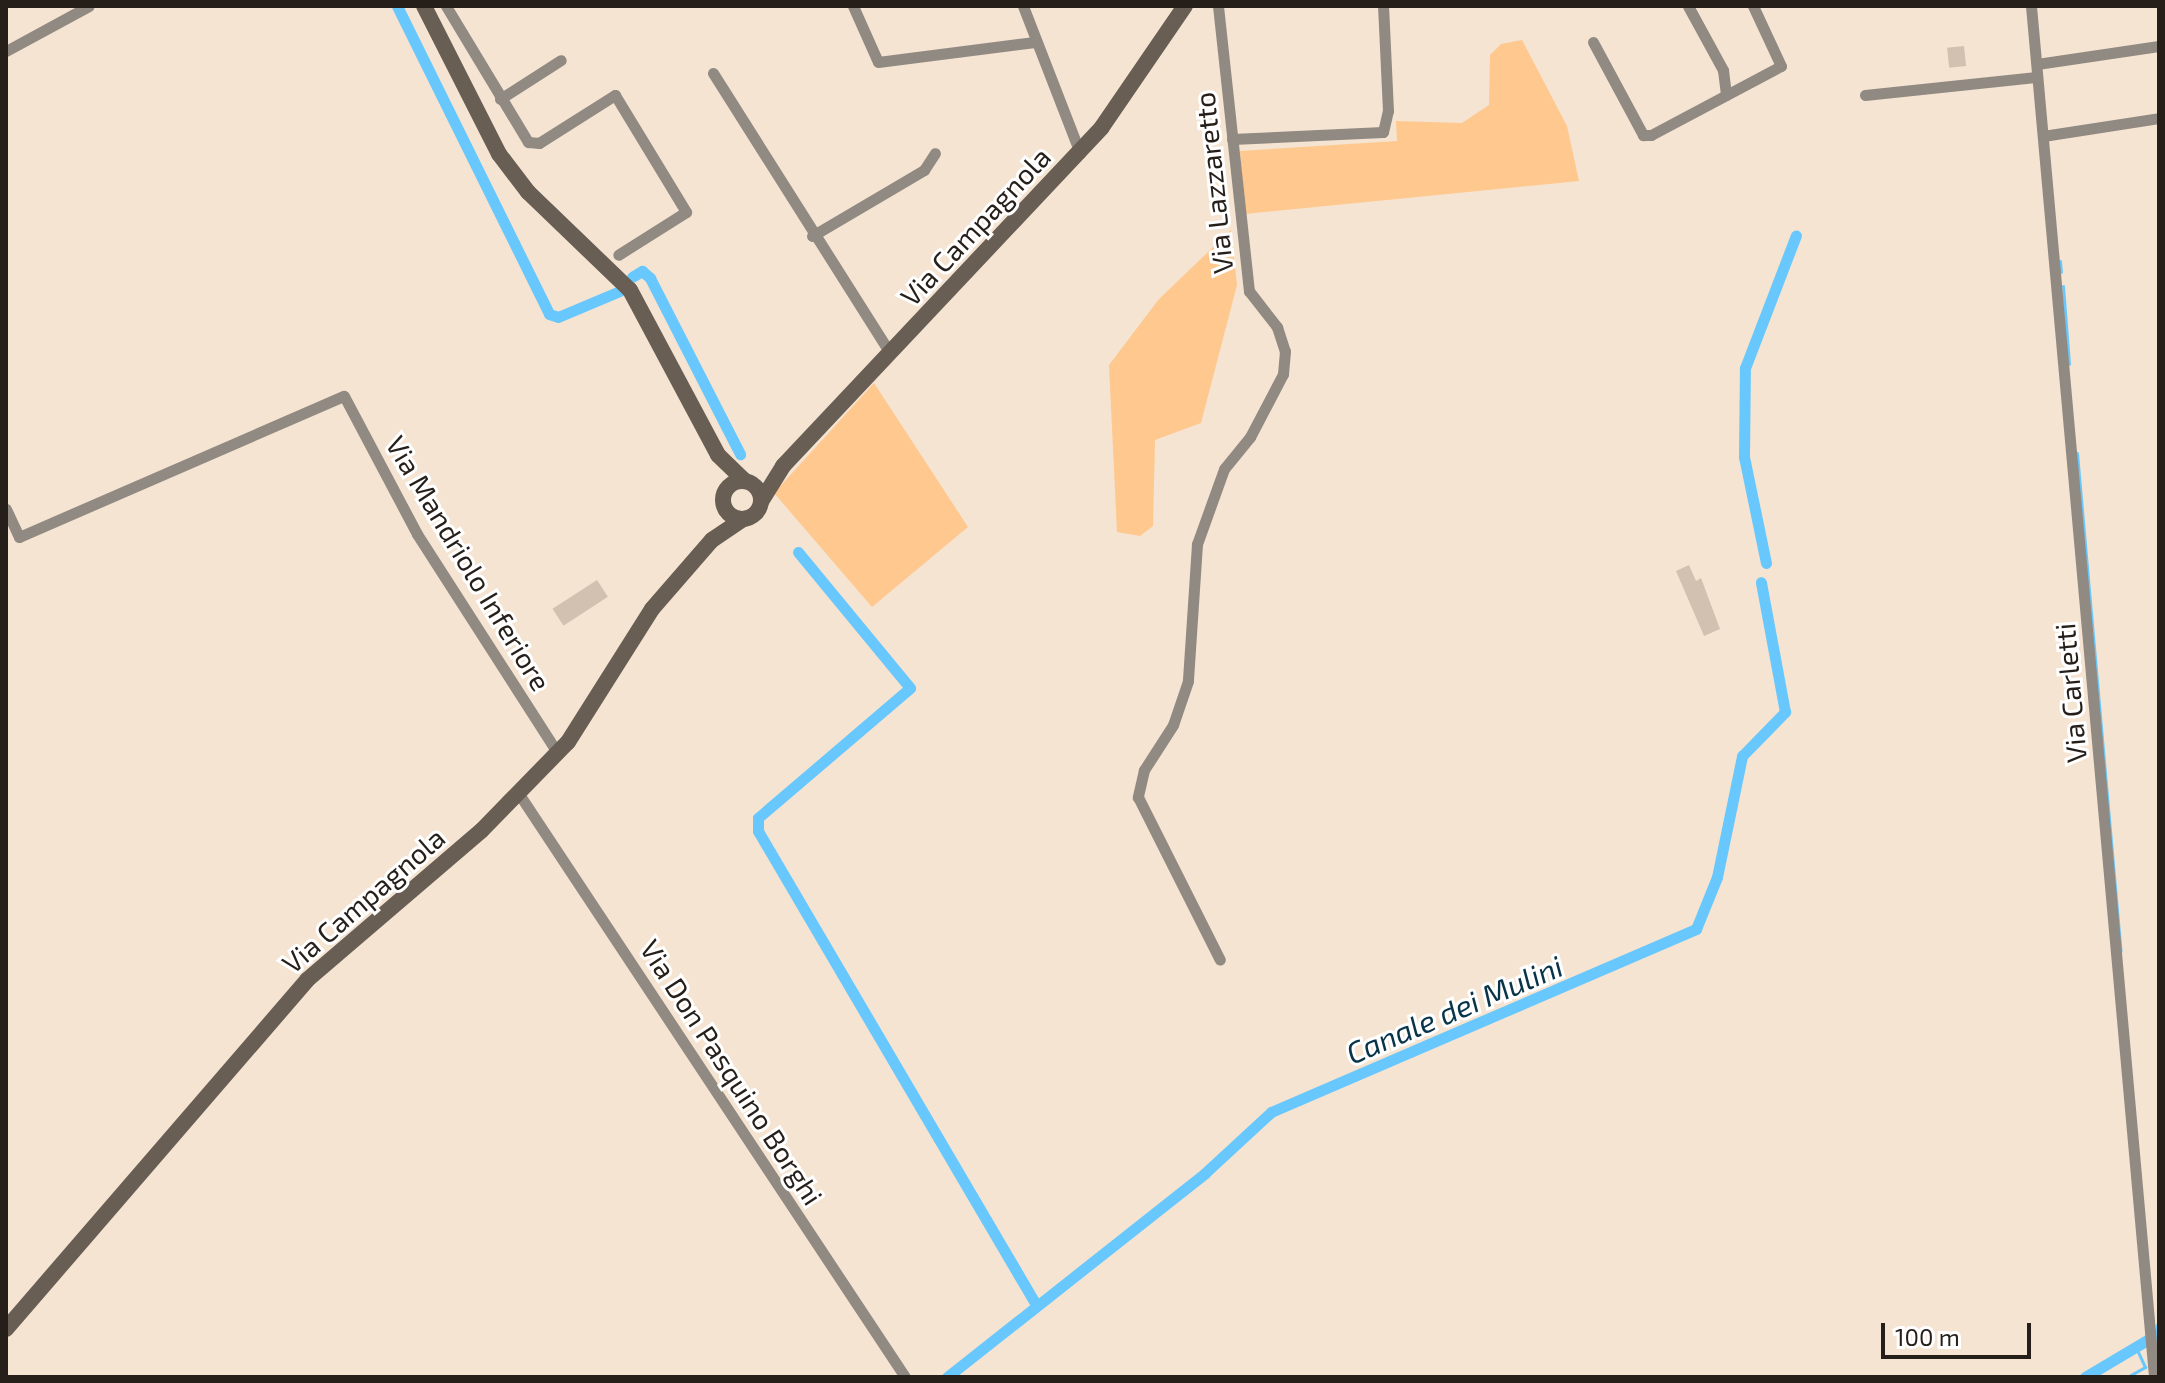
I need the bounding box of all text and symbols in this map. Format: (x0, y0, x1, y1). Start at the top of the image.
street label: Via Lazzaretto (1187, 91, 1239, 275)
street label: Via Campagnola (893, 140, 1057, 312)
street label: Via Mandriolo Inferiore (380, 429, 558, 697)
street label: Via Carletti (2047, 622, 2093, 764)
street label: Via Campagnola (275, 820, 451, 980)
street label: Via Don Pasquino Borghi (634, 933, 830, 1211)
water label: Canale dei Mulini (1340, 947, 1568, 1071)
scale bar (1885, 1307, 2035, 1357)
text: 100 m (1895, 1322, 1960, 1351)

